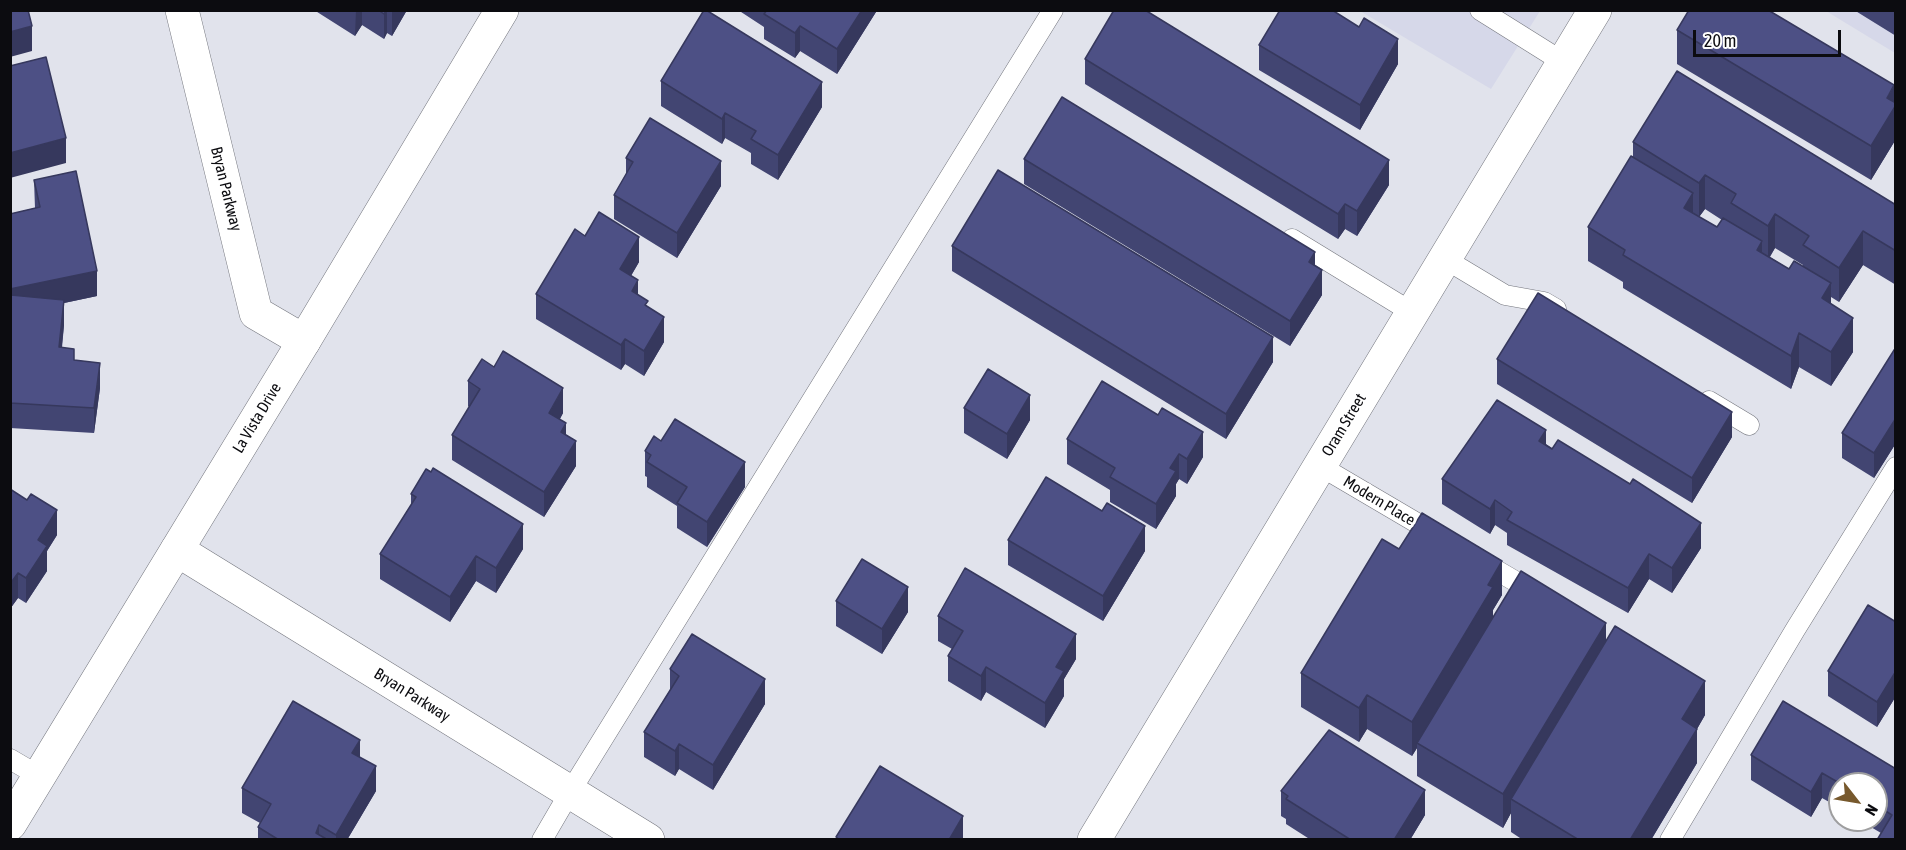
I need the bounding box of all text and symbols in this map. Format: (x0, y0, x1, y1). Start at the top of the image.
scale bar (1696, 18, 1844, 56)
text: 20 m (1704, 30, 1736, 51)
street label: Bryan Parkway (206, 145, 246, 233)
street label: La Vista Drive (229, 380, 285, 456)
street label: Oram Street (1318, 390, 1370, 460)
street label: Modern Place (1340, 472, 1418, 530)
street label: Bryan Parkway (370, 664, 454, 726)
north arrow (1828, 772, 1888, 832)
text: N (1862, 802, 1882, 819)

